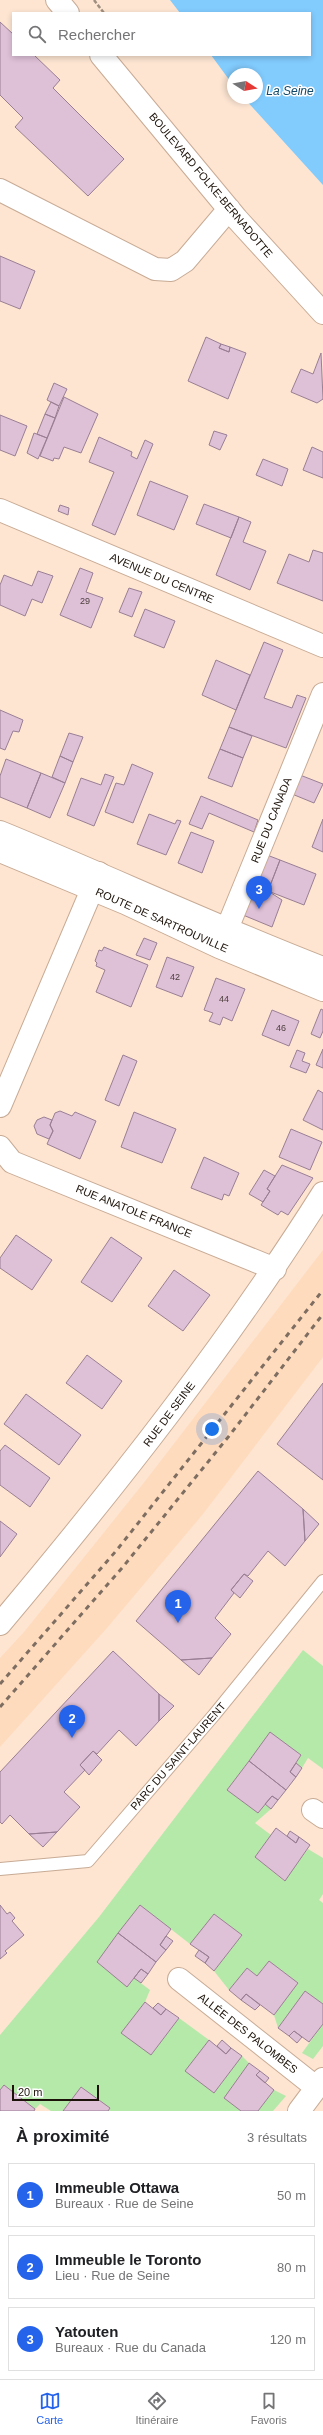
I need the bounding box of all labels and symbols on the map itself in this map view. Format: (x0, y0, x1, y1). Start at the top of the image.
north arrow (227, 68, 263, 104)
water label: La Seine (266, 84, 314, 98)
street label: BOULEVARD FOLKE-BERNADOTTE (147, 110, 275, 260)
street label: AVENUE DU CENTRE (108, 551, 216, 605)
house number: 29 (80, 596, 90, 606)
street label: RUE DU CANADA (248, 775, 294, 864)
pin: 3 (246, 876, 272, 909)
street label: ROUTE DE SARTROUVILLE (94, 885, 230, 955)
house number: 42 (170, 972, 180, 982)
house number: 44 (219, 994, 229, 1004)
house number: 46 (276, 1023, 286, 1033)
street label: RUE ANATOLE FRANCE (74, 1182, 194, 1240)
street label: RUE DE SEINE (141, 1379, 197, 1449)
your location (202, 1419, 222, 1439)
pin: 1 (165, 1590, 191, 1623)
street label: PARC DU SAINT-LAURENT (128, 1700, 228, 1812)
pin: 2 (59, 1705, 85, 1738)
street label: ALLÉE DES PALOMBES (196, 1991, 300, 2075)
scale bar (12, 2083, 99, 2102)

